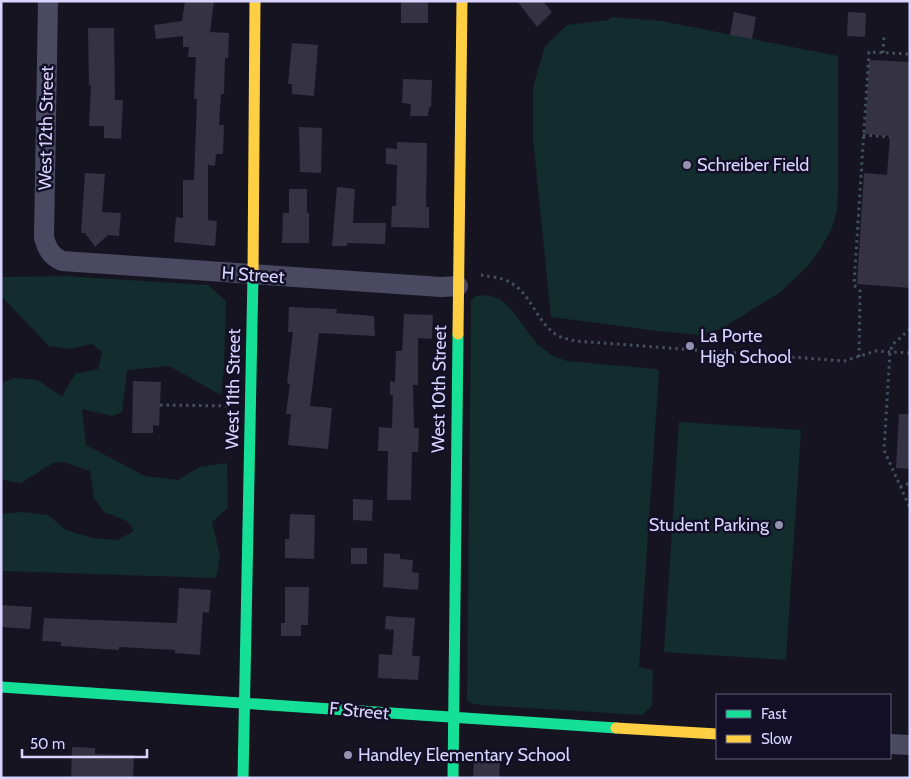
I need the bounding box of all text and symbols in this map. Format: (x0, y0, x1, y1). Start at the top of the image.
street label: West 12th Street (34, 66, 58, 190)
place label: Schreiber Field (697, 154, 809, 176)
marker: Schreiber Field (681, 159, 693, 171)
street label: H Street (221, 262, 285, 288)
street label: West 10th Street (427, 325, 451, 453)
place label: La Porte High School (700, 325, 792, 368)
street label: West 11th Street (221, 328, 245, 450)
marker: La Porte High School (684, 340, 696, 352)
place label: Student Parking (649, 514, 770, 536)
marker: Student Parking (773, 519, 785, 531)
legend (716, 694, 891, 759)
street label: F Street (328, 697, 390, 725)
text: Fast (761, 705, 786, 723)
scale bar (22, 726, 148, 758)
text: Slow (761, 730, 792, 748)
text: 50 m (30, 735, 65, 753)
place label: Handley Elementary School (358, 744, 571, 766)
marker: Handley Elementary School (342, 749, 354, 761)

